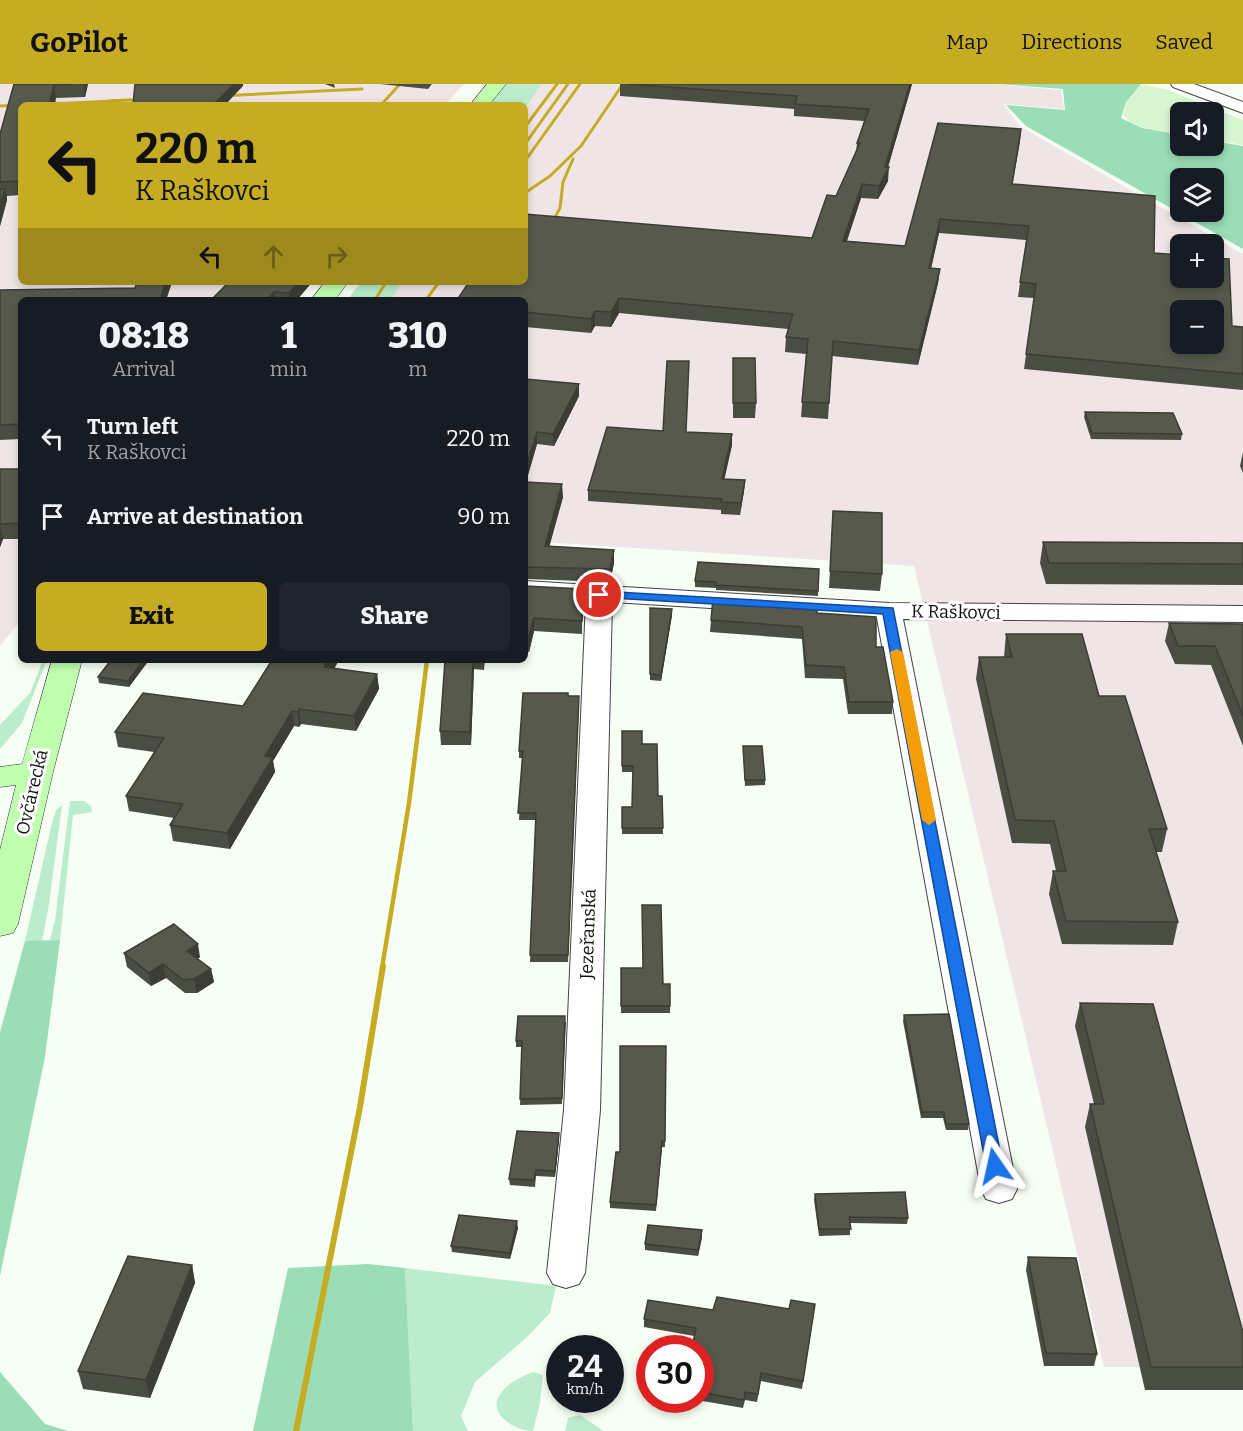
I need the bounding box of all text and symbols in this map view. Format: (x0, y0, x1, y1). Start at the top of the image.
text: GoPilot (30, 26, 128, 59)
text: Map (946, 29, 988, 55)
text: Directions (1021, 29, 1122, 55)
text: Saved (1155, 29, 1213, 55)
map controls (1170, 102, 1224, 354)
button: sound (1170, 102, 1224, 156)
text: 220 m (135, 124, 257, 174)
icon: left (36, 126, 114, 204)
button: layers (1170, 168, 1224, 222)
text: K Raškovci (135, 175, 270, 207)
button: + (1170, 234, 1224, 288)
icon: left (194, 240, 227, 273)
icon: ahead (257, 240, 290, 273)
icon: right (320, 240, 353, 273)
button: − (1170, 300, 1224, 354)
text: 08:18 (98, 314, 189, 358)
text: 1 (281, 314, 297, 358)
text: 310 (388, 314, 448, 358)
text: Arrival (112, 357, 176, 381)
text: min (270, 357, 307, 381)
text: m (408, 357, 427, 381)
text: Turn left (87, 413, 179, 440)
icon: left (36, 422, 69, 455)
text: 220 m (447, 425, 510, 452)
text: K Raškovci (87, 440, 187, 464)
icon: arrive (36, 500, 69, 533)
text: Arrive at destination (87, 503, 303, 530)
text: 90 m (458, 503, 510, 530)
pin (573, 569, 624, 620)
icon: arrive (582, 578, 615, 611)
button: Exit (36, 582, 267, 651)
button: Share (279, 582, 510, 651)
street label: K Raškovci (911, 600, 1001, 624)
street label: Ovčárecká (12, 747, 53, 837)
street label: Jezeřanská (575, 888, 601, 981)
position arrow (963, 1134, 1027, 1198)
speed limit sign: 30 (636, 1335, 714, 1413)
text: 24 (567, 1349, 603, 1385)
text: km/h (566, 1380, 604, 1398)

